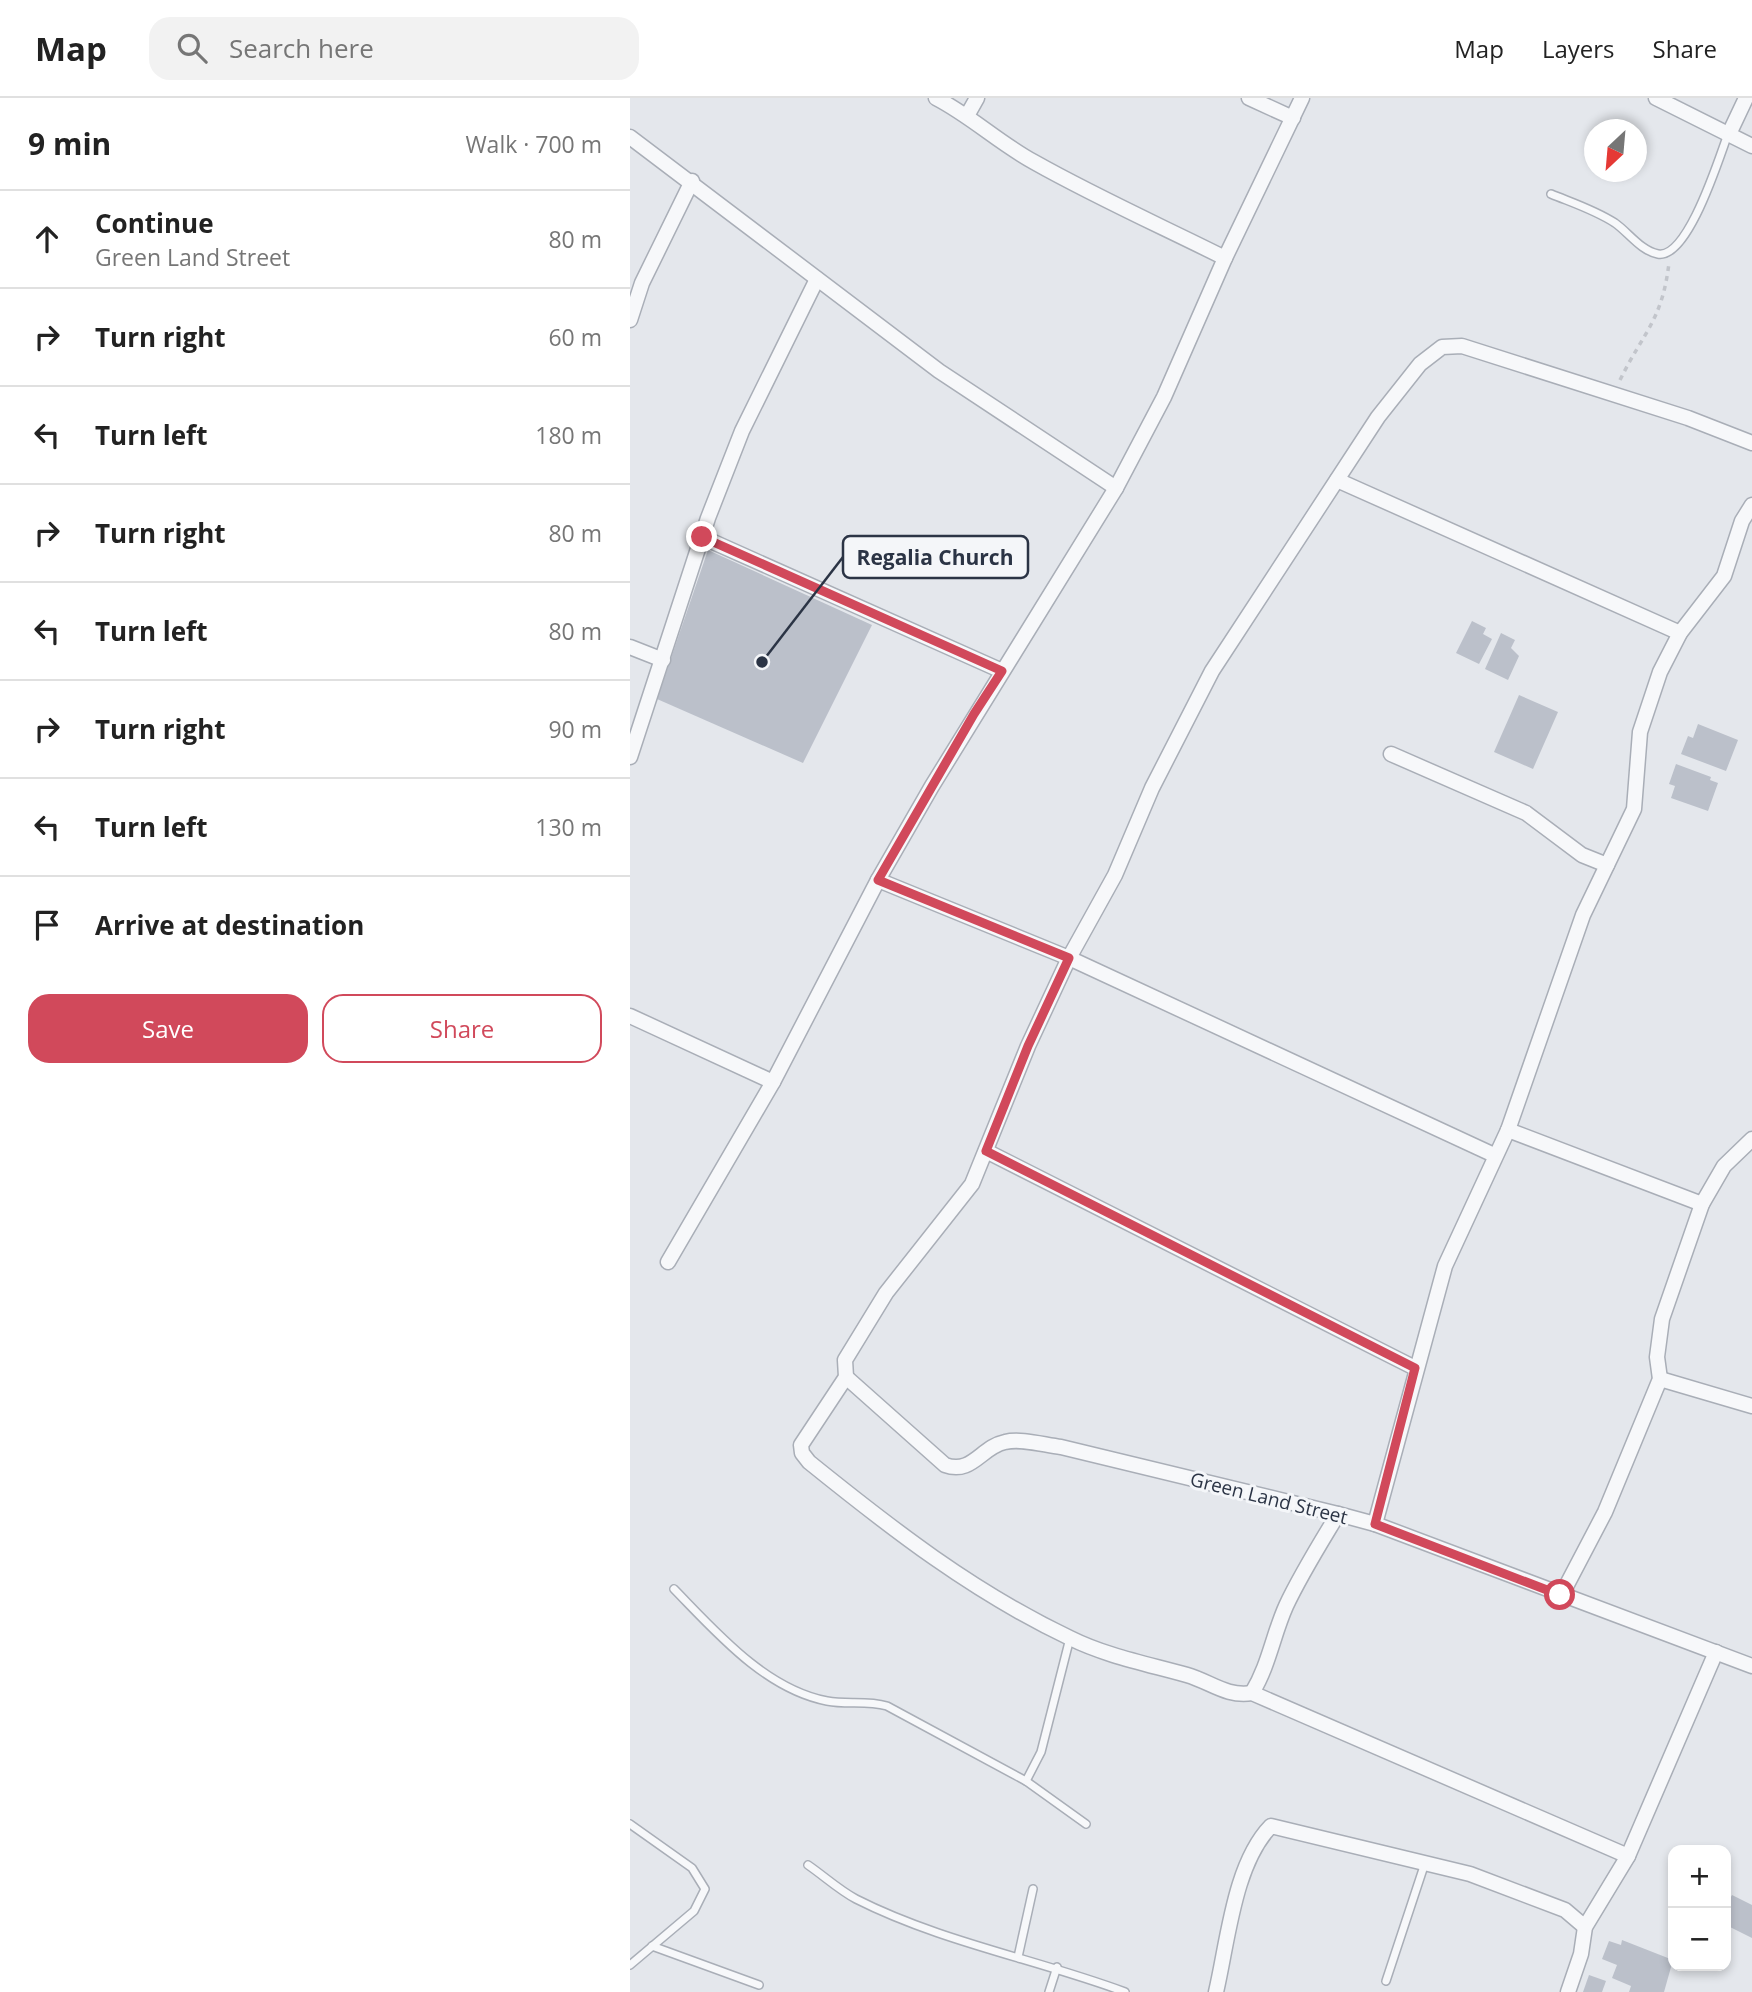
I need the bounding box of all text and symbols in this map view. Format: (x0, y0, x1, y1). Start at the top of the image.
search box (149, 17, 639, 80)
text: Map (35, 26, 107, 71)
icon: search (173, 29, 211, 67)
text: Search here (229, 30, 374, 66)
text: Map (1454, 32, 1504, 65)
text: Layers (1542, 32, 1615, 65)
text: Share (1653, 32, 1717, 65)
north arrow (1584, 119, 1647, 182)
text: 9 min (28, 123, 111, 164)
text: Walk · 700 m (465, 128, 602, 160)
text: Continue (95, 205, 214, 241)
icon: ahead (28, 220, 66, 258)
text: 80 m (548, 223, 602, 255)
text: Green Land Street (95, 241, 290, 273)
icon: right (28, 318, 66, 356)
text: Turn right (95, 319, 226, 355)
text: 60 m (548, 321, 602, 353)
icon: left (28, 416, 66, 454)
text: Turn left (95, 417, 207, 453)
text: 180 m (535, 419, 602, 451)
icon: right (28, 514, 66, 552)
text: Turn right (95, 515, 226, 551)
text: 80 m (548, 517, 602, 549)
route end (686, 521, 717, 552)
callout: Regalia Church (843, 536, 1028, 578)
text: Regalia Church (857, 543, 1013, 571)
icon: left (28, 612, 66, 650)
text: Turn left (95, 613, 207, 649)
text: 80 m (548, 615, 602, 647)
icon: right (28, 710, 66, 748)
text: Turn right (95, 711, 226, 747)
text: 90 m (548, 713, 602, 745)
icon: left (28, 808, 66, 846)
text: Turn left (95, 809, 207, 845)
text: 130 m (535, 811, 602, 843)
icon: arrive (28, 906, 66, 944)
text: Arrive at destination (95, 907, 364, 943)
button: Save (28, 994, 308, 1063)
button: Share (322, 994, 602, 1063)
street label: Green Land Street (1188, 1466, 1351, 1530)
route start (1544, 1579, 1575, 1610)
map controls (1668, 1845, 1731, 1971)
button: + (1668, 1845, 1731, 1908)
button: − (1668, 1908, 1731, 1971)

